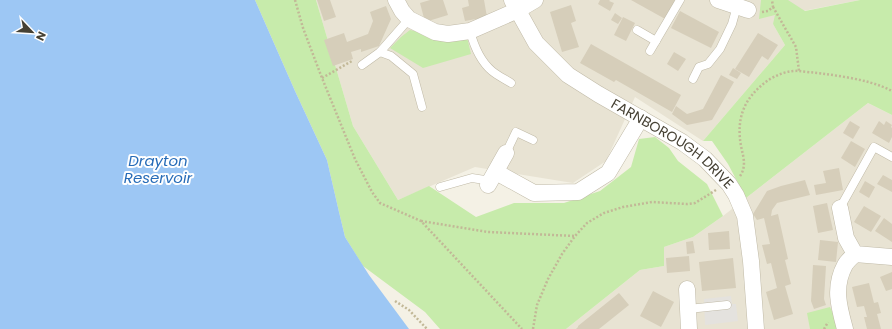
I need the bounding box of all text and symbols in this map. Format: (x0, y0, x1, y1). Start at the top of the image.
north arrow (12, 12, 52, 52)
text: N (32, 29, 50, 43)
street label: FARNBOROUGH DRIVE (608, 94, 738, 193)
water label: Drayton Reservoir (124, 150, 193, 188)

